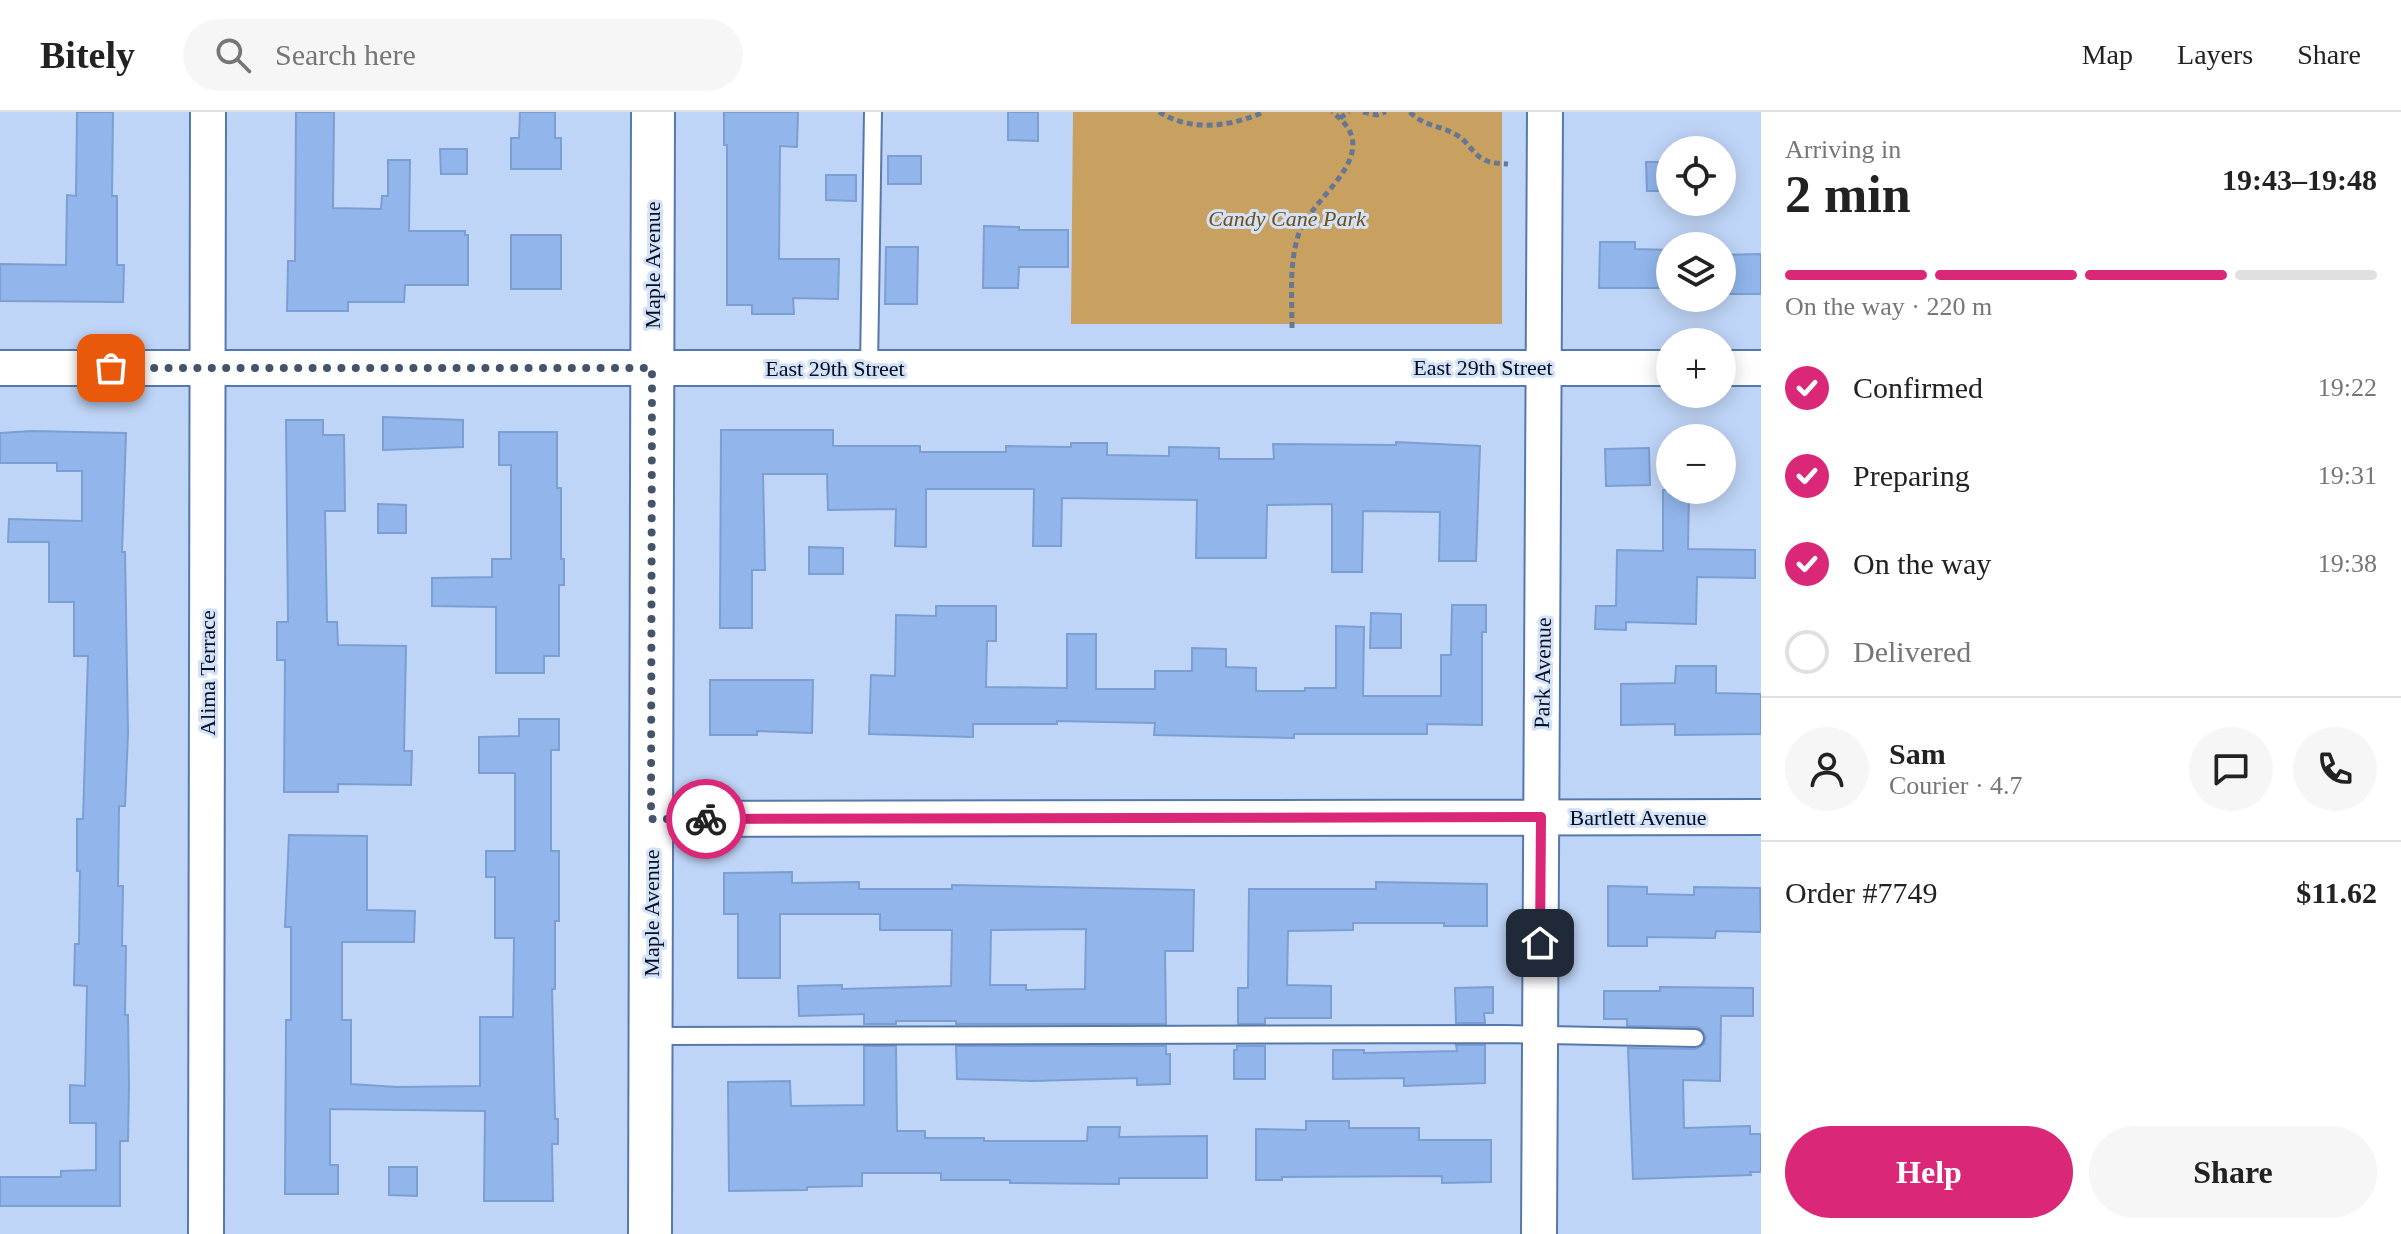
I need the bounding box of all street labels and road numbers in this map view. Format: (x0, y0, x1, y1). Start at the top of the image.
street label: Maple Avenue (640, 201, 665, 329)
street label: East 29th Street (1413, 355, 1553, 380)
street label: East 29th Street (765, 356, 905, 381)
street label: Alima Terrace (195, 610, 220, 736)
street label: Park Avenue (1529, 617, 1556, 729)
street label: Bartlett Avenue (1569, 805, 1707, 830)
street label: Maple Avenue (639, 849, 664, 977)

